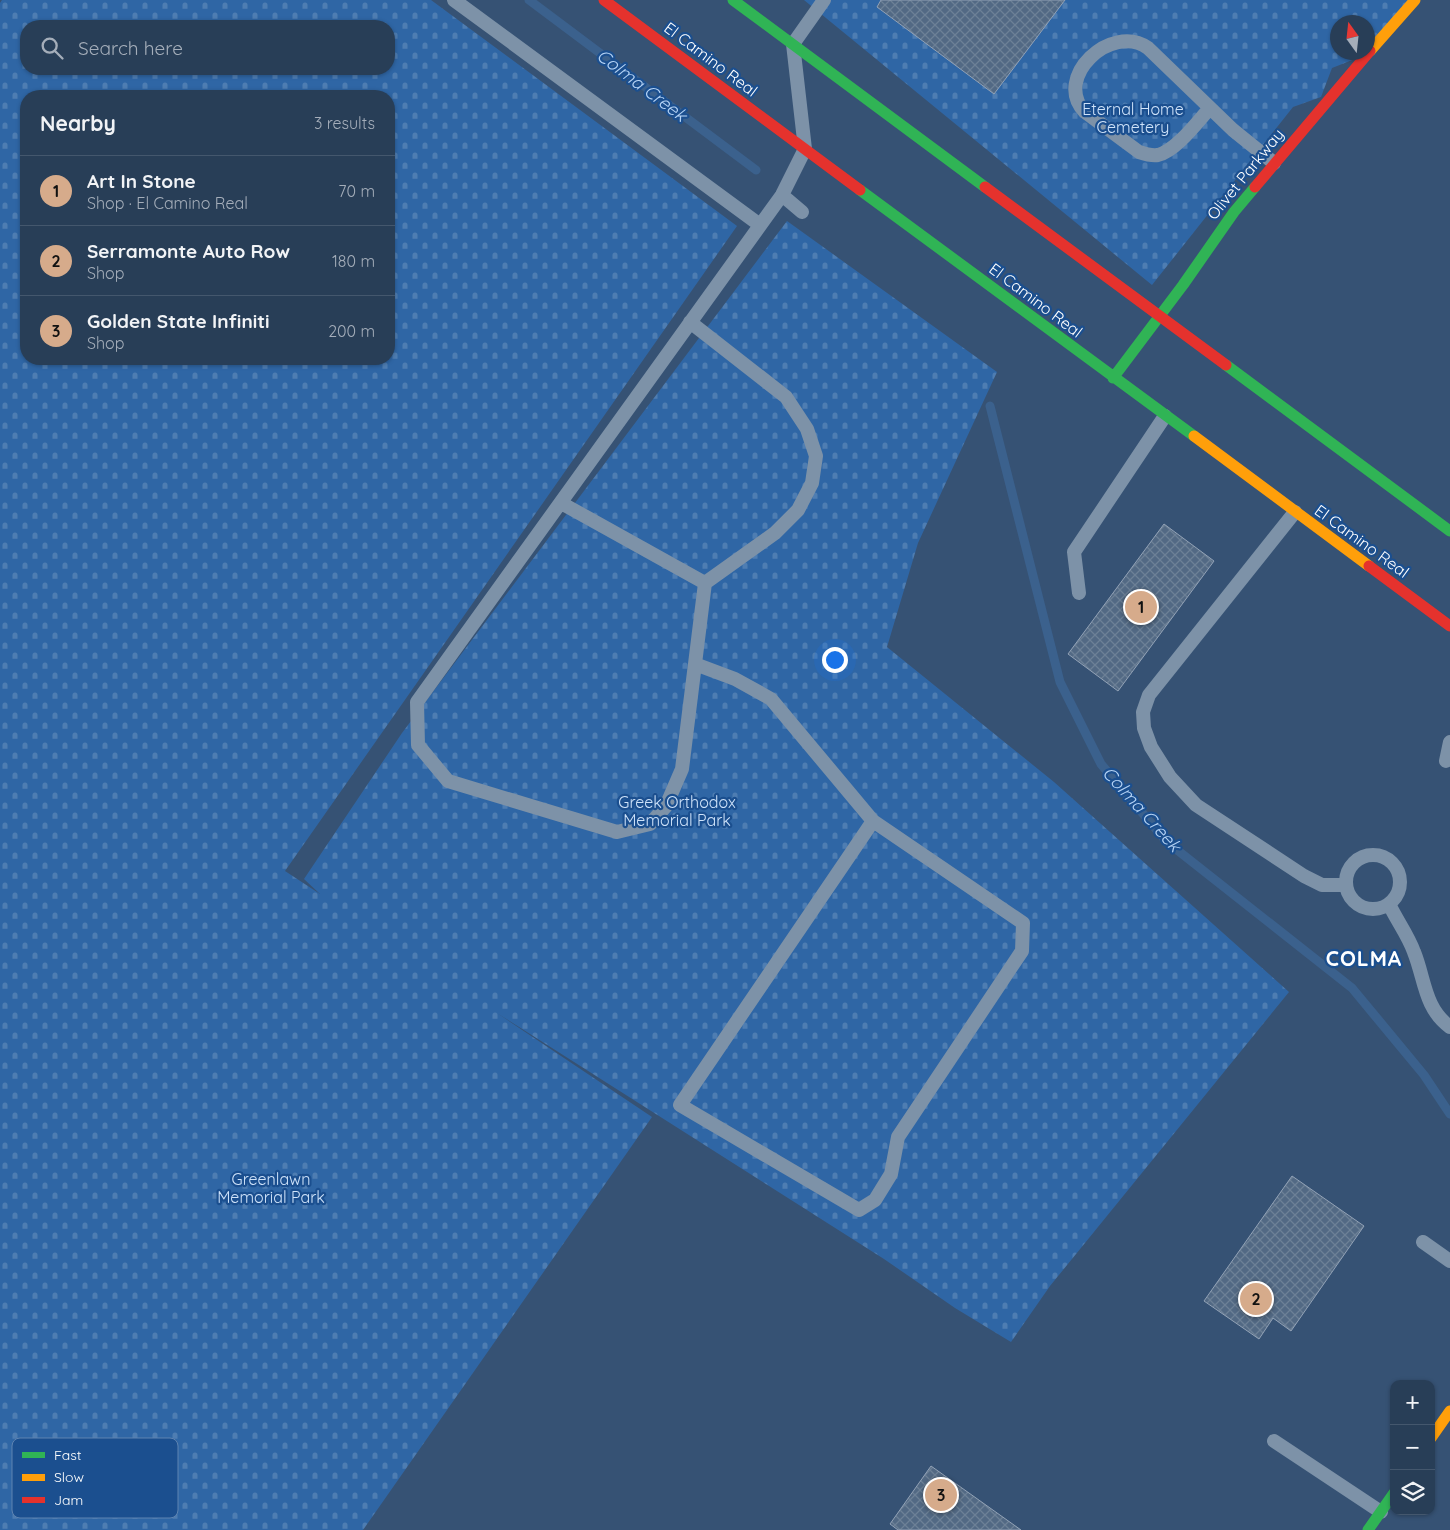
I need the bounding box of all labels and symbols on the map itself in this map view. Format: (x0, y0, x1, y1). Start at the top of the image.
north arrow (1330, 15, 1375, 60)
street label: El Camino Real (660, 17, 762, 101)
water label: Colma Creek (592, 44, 693, 127)
park label: Eternal Home Cemetery (1082, 99, 1184, 137)
street label: Olivet Parkway (1202, 124, 1288, 224)
street label: El Camino Real (985, 258, 1087, 342)
street label: El Camino Real (1311, 500, 1413, 582)
pin: 1 (1125, 588, 1157, 626)
your location (822, 647, 848, 673)
water label: Colma Creek (1098, 761, 1187, 858)
park label: Greek Orthodox Memorial Park (618, 792, 736, 830)
district label: COLMA (1326, 945, 1402, 971)
park label: Greenlawn Memorial Park (217, 1169, 325, 1207)
pin: 2 (1240, 1280, 1272, 1318)
legend (12, 1438, 178, 1518)
text: Fast (54, 1446, 82, 1464)
text: Slow (54, 1468, 84, 1486)
pin: 3 (925, 1476, 957, 1514)
text: Jam (54, 1491, 83, 1509)

